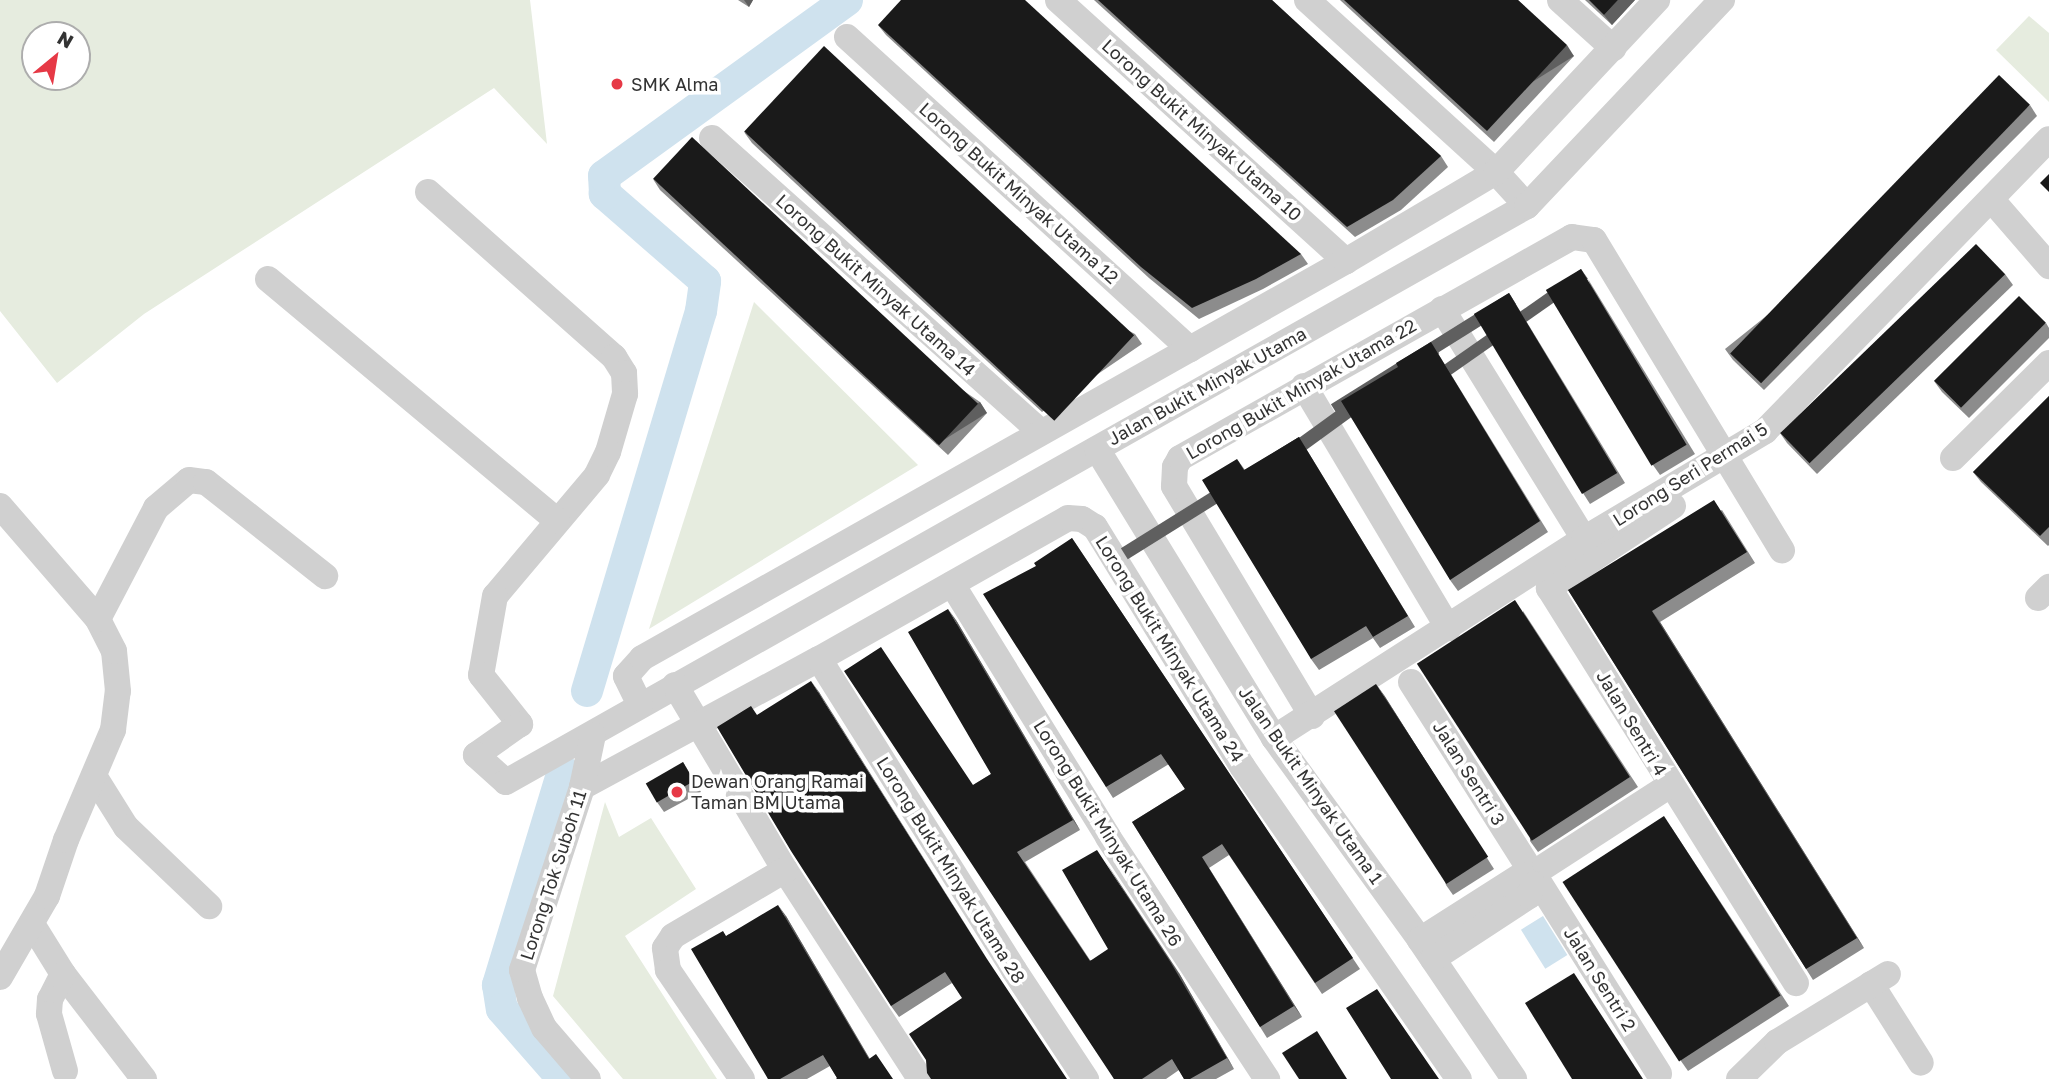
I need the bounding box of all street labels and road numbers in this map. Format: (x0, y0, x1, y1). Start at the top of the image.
street label: Lorong Bukit Minyak Utama 10 (1098, 35, 1306, 225)
street label: Lorong Bukit Minyak Utama 12 (915, 98, 1123, 288)
street label: Lorong Bukit Minyak Utama 14 (772, 190, 980, 380)
street label: Lorong Bukit Minyak Utama 22 (1182, 314, 1420, 464)
street label: Jalan Bukit Minyak Utama (1104, 322, 1310, 450)
street label: Lorong Seri Permai 5 (1609, 418, 1771, 530)
street label: Lorong Bukit Minyak Utama 24 (1091, 532, 1249, 766)
street label: Jalan Sentri 4 (1592, 666, 1672, 780)
street label: Jalan Bukit Minyak Utama 1 (1234, 682, 1388, 888)
street label: Lorong Bukit Minyak Utama 26 (1029, 716, 1187, 950)
street label: Jalan Sentri 3 (1428, 717, 1510, 829)
street label: Lorong Bukit Minyak Utama 28 (872, 753, 1030, 987)
street label: Lorong Tok Suboh 11 (515, 787, 591, 963)
street label: Jalan Sentri 2 (1559, 923, 1641, 1035)

